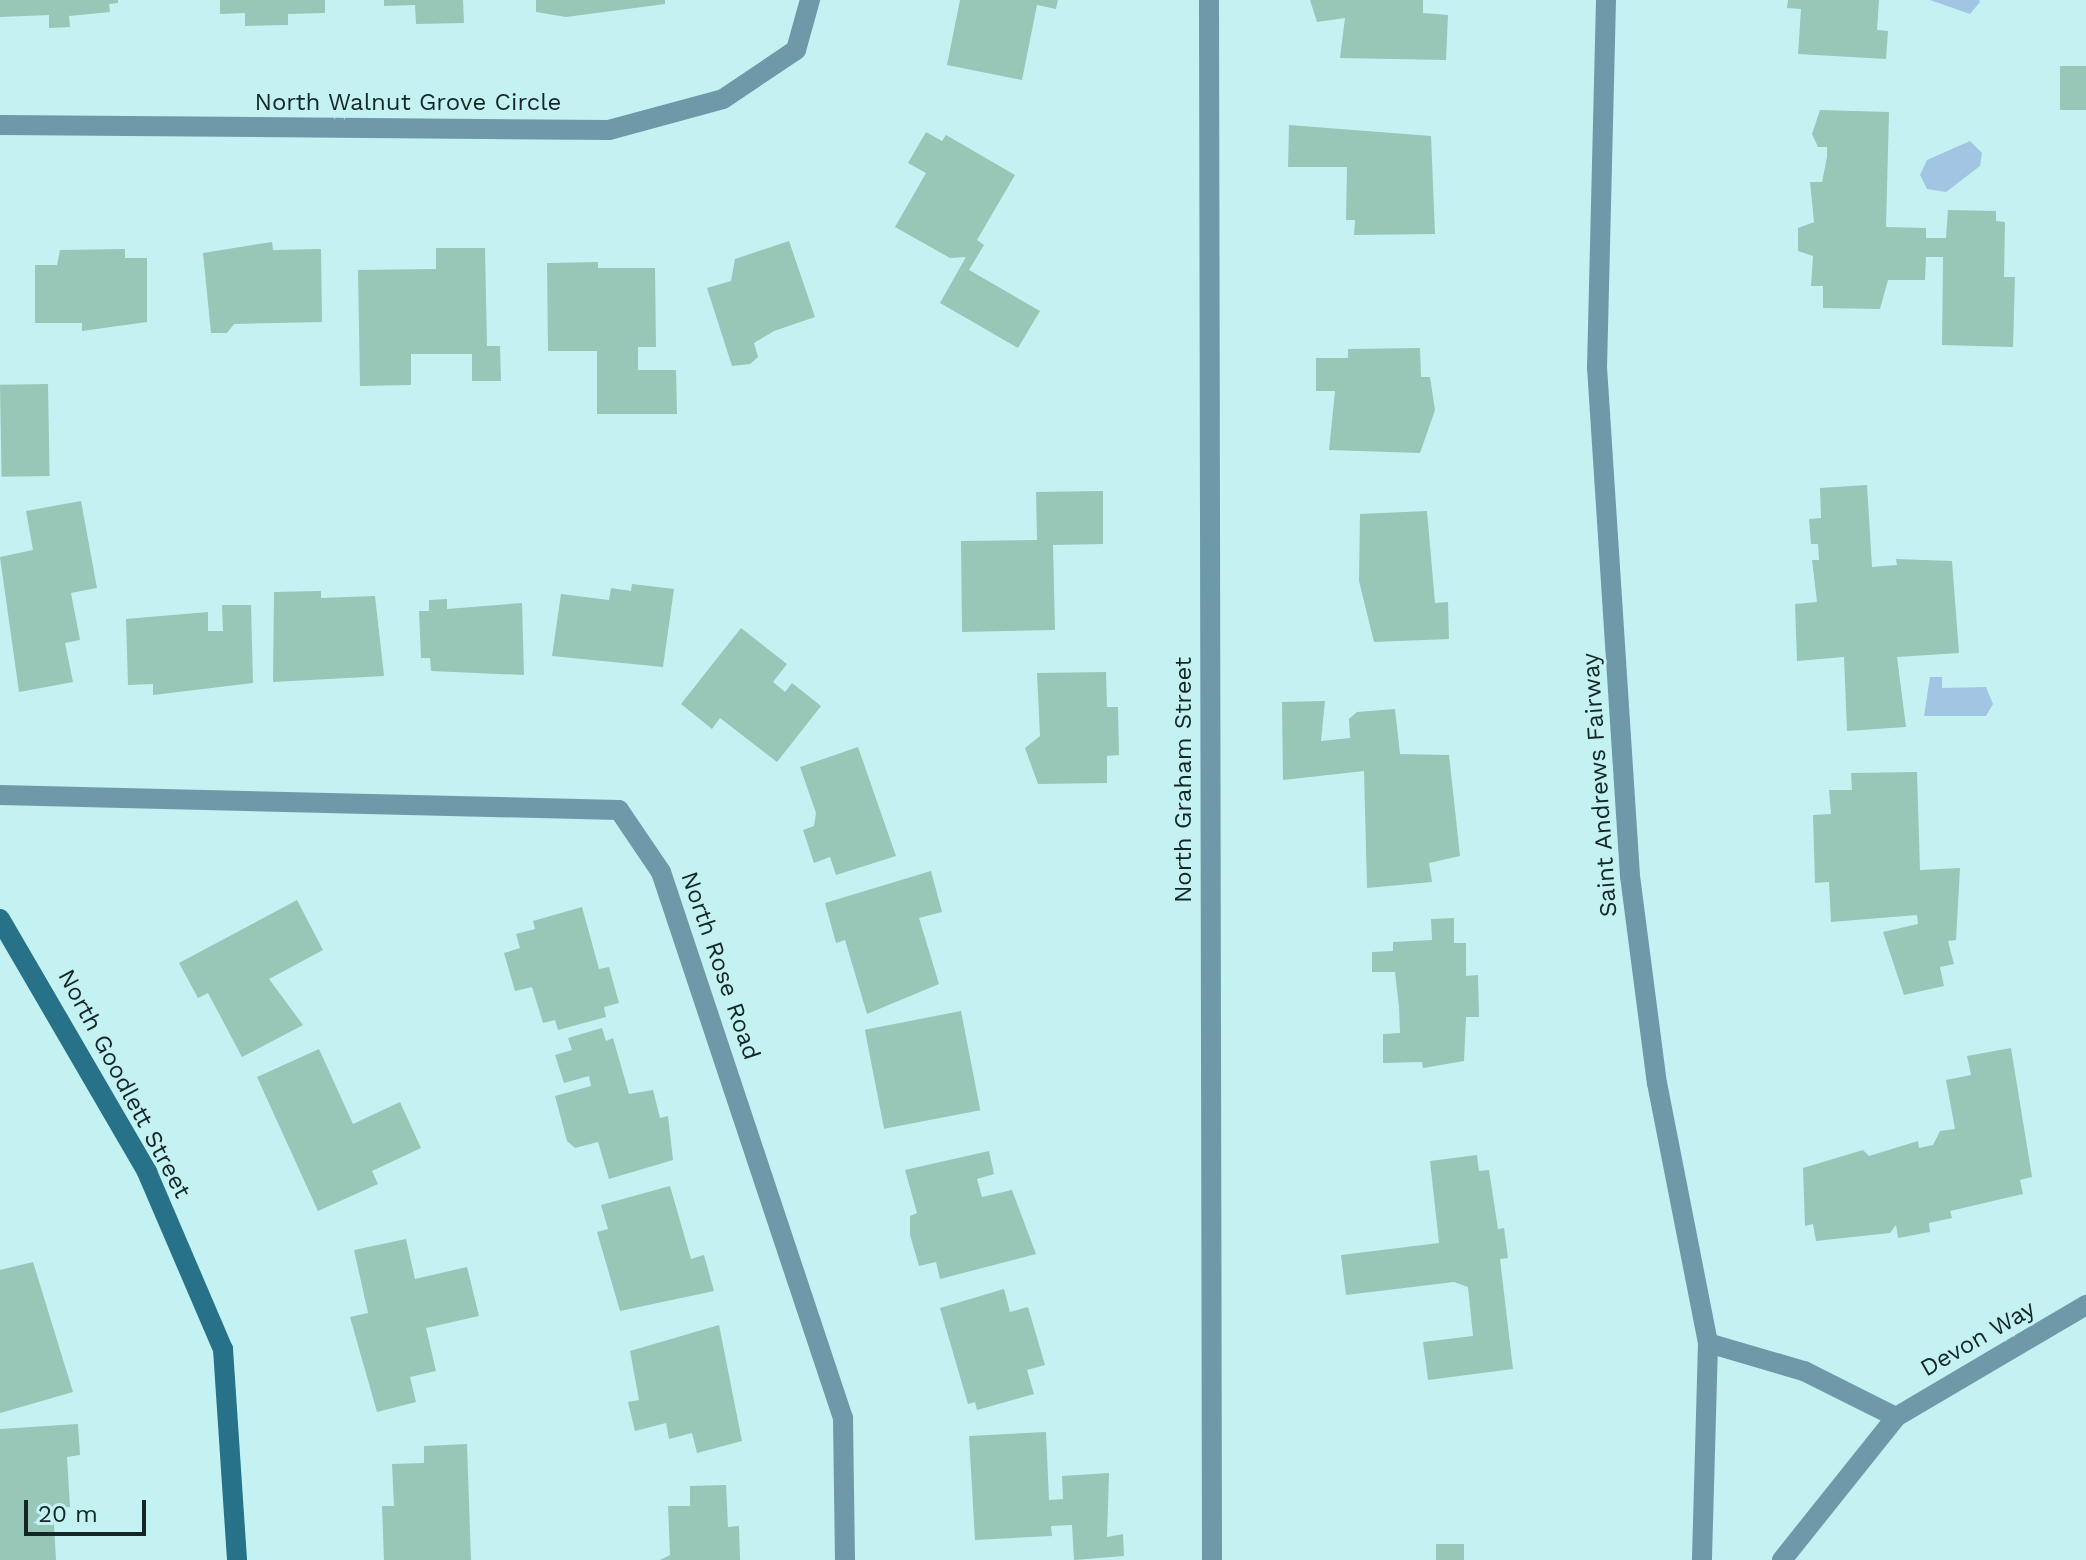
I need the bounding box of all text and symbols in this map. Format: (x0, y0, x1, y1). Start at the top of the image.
street label: North Walnut Grove Circle (254, 89, 562, 117)
street label: Saint Andrews Fairway (1576, 652, 1624, 918)
street label: North Graham Street (1170, 657, 1198, 903)
street label: North Rose Road (674, 868, 766, 1064)
street label: North Goodlett Street (51, 965, 197, 1203)
street label: Devon Way (1915, 1295, 2041, 1383)
scale bar (28, 1484, 150, 1534)
text: 20 m (38, 1500, 98, 1528)

